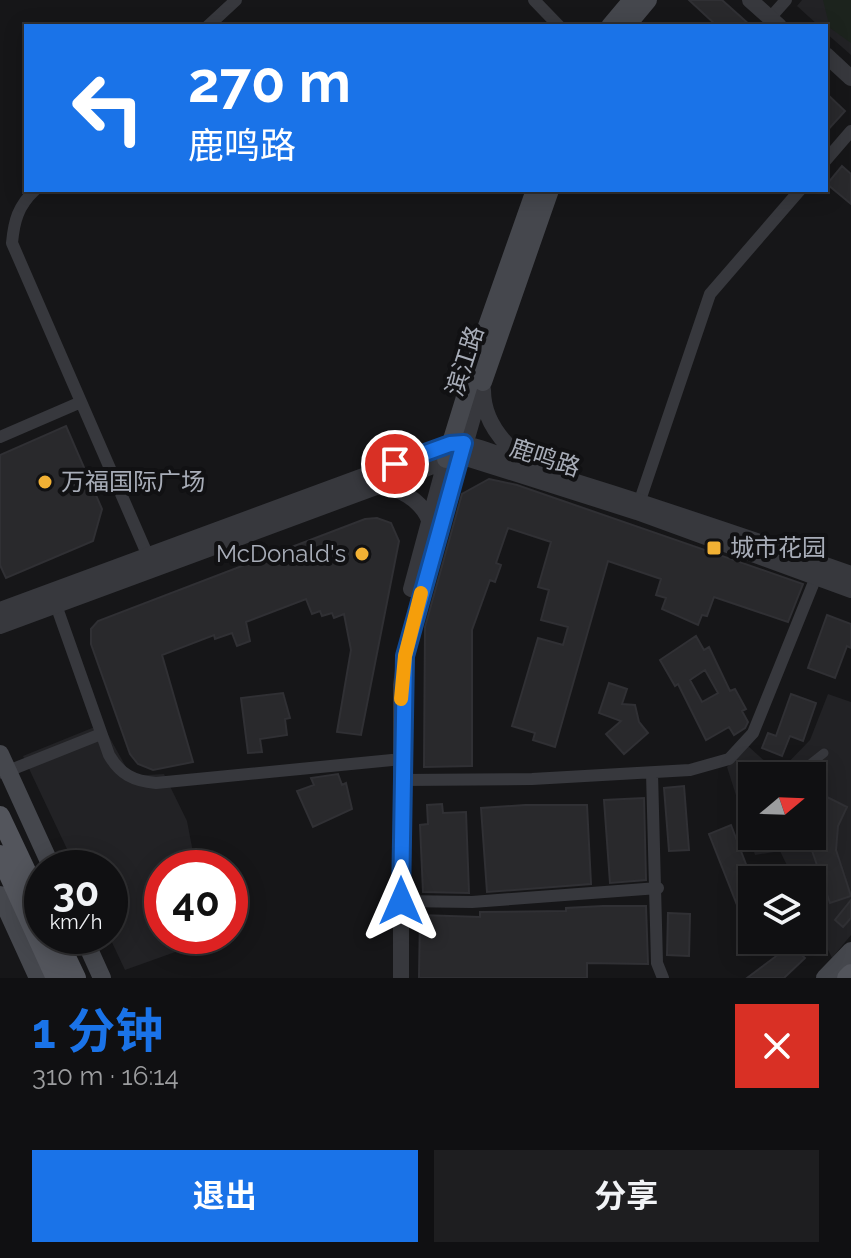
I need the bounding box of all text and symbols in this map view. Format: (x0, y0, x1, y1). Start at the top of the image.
text: 270 m (188, 49, 351, 115)
icon: left (56, 56, 160, 160)
text: 鹿鸣路 (188, 124, 296, 166)
street label: 滨江路 (440, 322, 489, 400)
pin (361, 430, 429, 498)
street label: 鹿鸣路 (506, 433, 584, 482)
icon: arrive (373, 442, 417, 486)
place label: 万福国际广场 (61, 467, 205, 496)
marker: 万福国际广场 (36, 473, 54, 491)
place label: 城市花园 (730, 533, 826, 562)
place label: McDonald's (216, 539, 346, 568)
marker: 城市花园 (705, 539, 723, 557)
marker: McDonald's (353, 545, 371, 563)
north arrow (738, 762, 826, 850)
map controls (738, 762, 826, 954)
speed limit sign: 40 (144, 850, 248, 954)
position arrow (359, 859, 443, 943)
button: layers (738, 866, 826, 954)
text: 30 (53, 868, 99, 915)
text: km/h (50, 910, 102, 934)
text: 1 分钟 (32, 1003, 163, 1059)
button: close (735, 1004, 819, 1088)
text: 310 m · 16:14 (32, 1061, 179, 1091)
button: 退出 (32, 1150, 418, 1242)
button: 分享 (434, 1150, 819, 1242)

